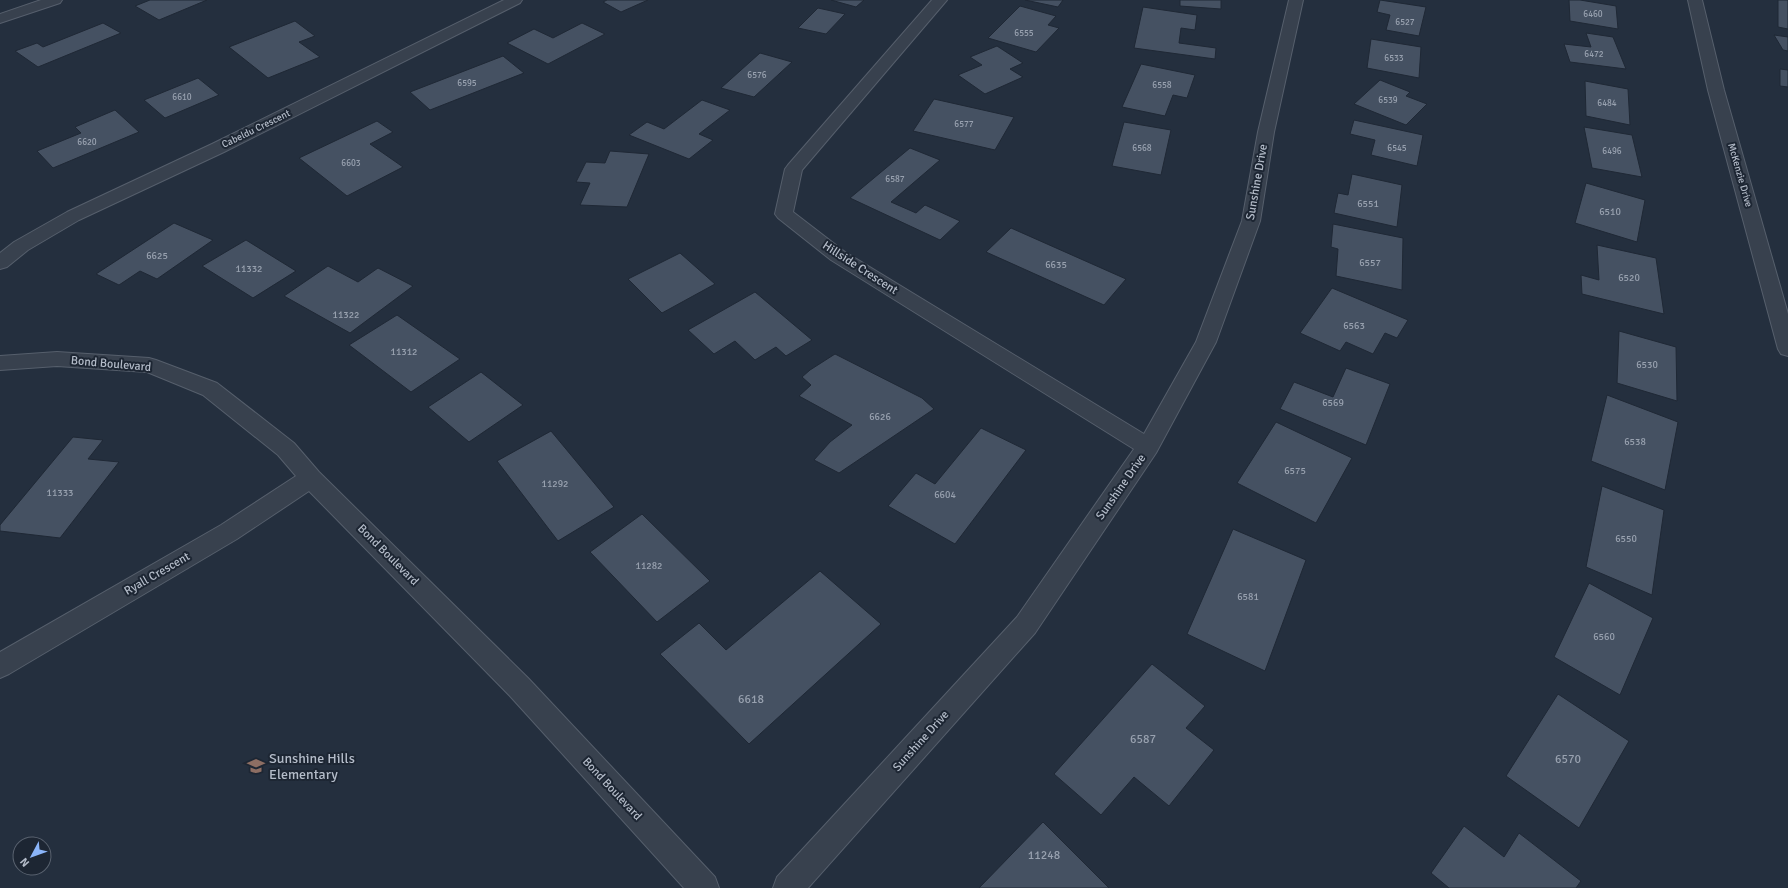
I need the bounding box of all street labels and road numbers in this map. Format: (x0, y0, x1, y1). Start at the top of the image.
street label: Cabeldu Crescent (220, 107, 293, 151)
street label: McKenzie Drive (1725, 142, 1755, 208)
street label: Sunshine Drive (1243, 143, 1271, 221)
street label: Hillside Crescent (819, 238, 901, 298)
street label: Bond Boulevard (70, 353, 152, 375)
street label: Sunshine Drive (1093, 451, 1149, 523)
street label: Bond Boulevard (354, 521, 422, 589)
street label: Ryall Crescent (121, 549, 193, 599)
street label: Sunshine Drive (890, 707, 952, 775)
street label: Bond Boulevard (579, 754, 645, 824)

